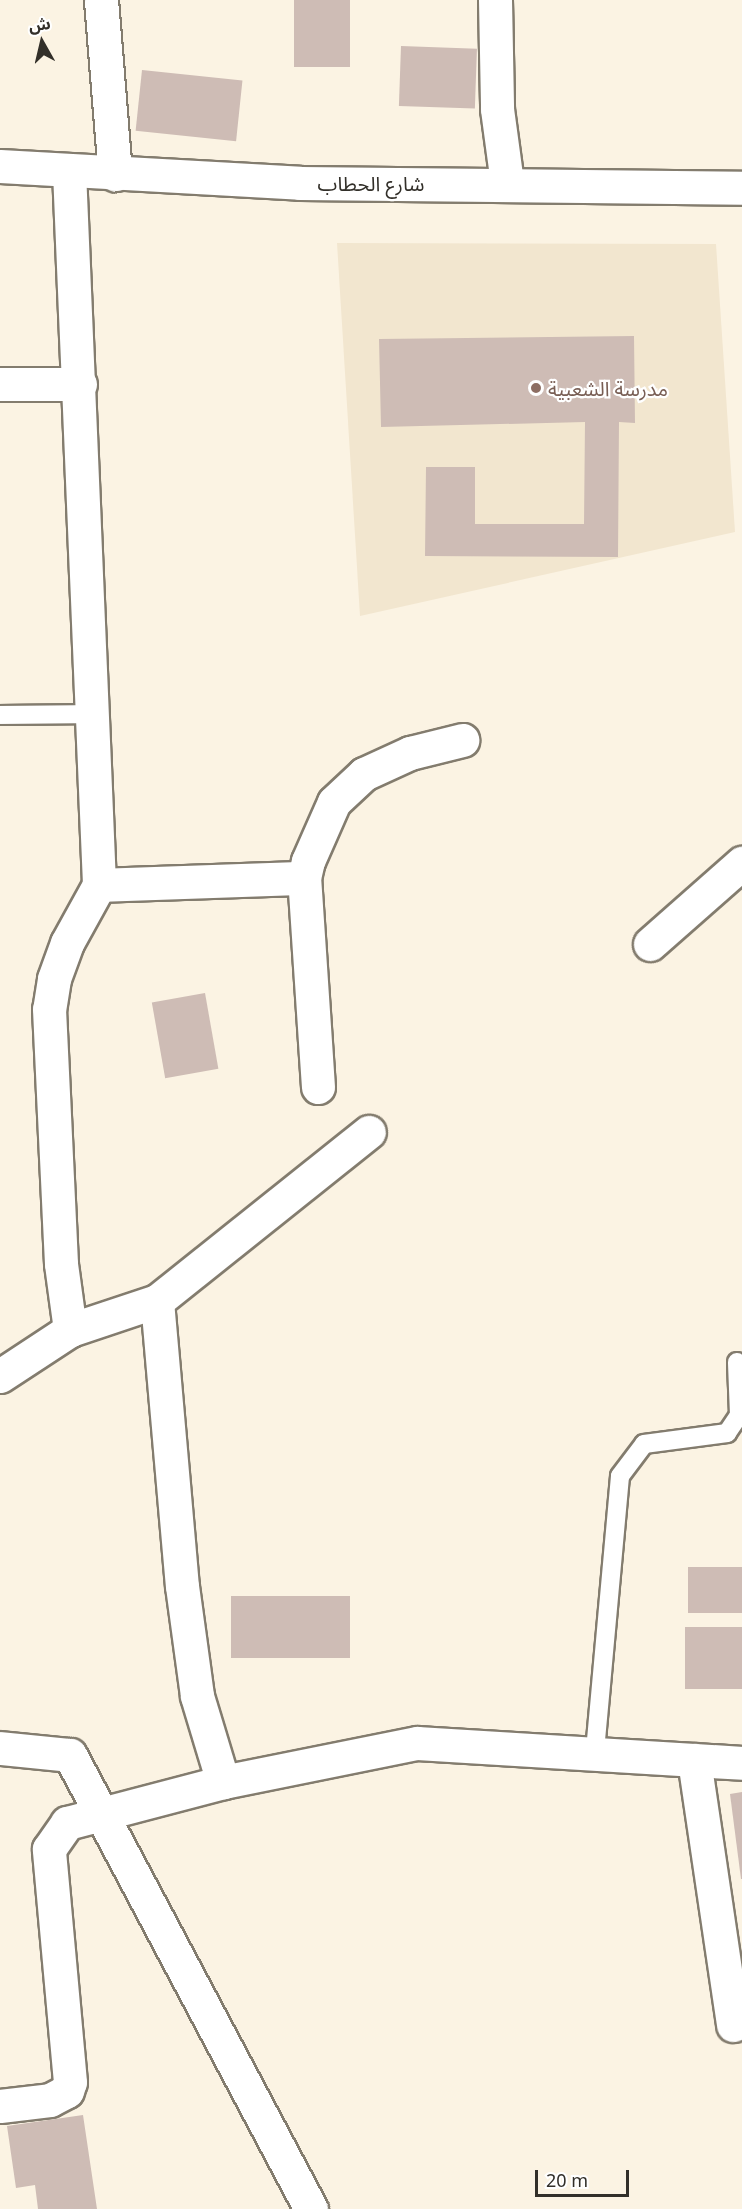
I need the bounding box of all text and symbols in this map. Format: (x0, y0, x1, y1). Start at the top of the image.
north arrow (12, 12, 72, 72)
text: ش (27, 12, 52, 37)
street label: شارع الحطاب (318, 171, 424, 195)
place label: مدرسة الشعبية (548, 376, 668, 400)
marker: مدرسة الشعبية (529, 381, 543, 395)
scale bar (538, 2158, 632, 2196)
text: 20 m (546, 2168, 588, 2192)

